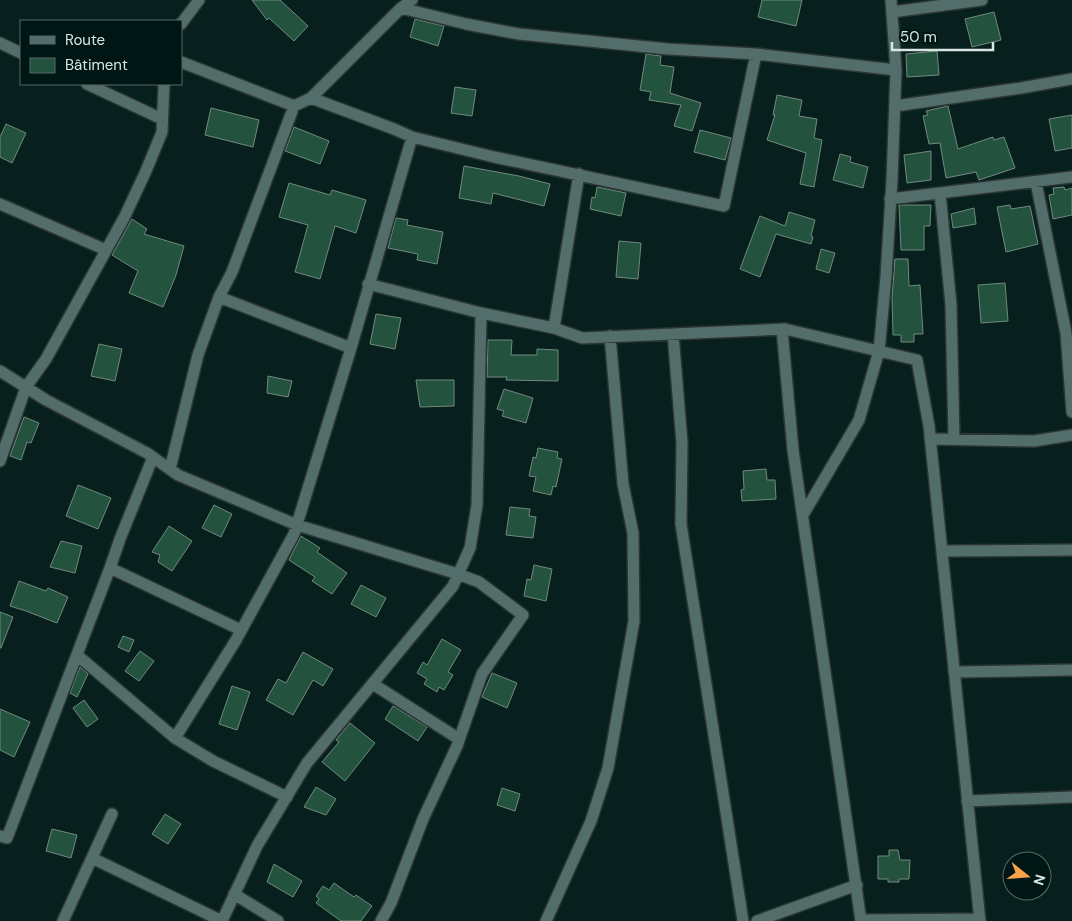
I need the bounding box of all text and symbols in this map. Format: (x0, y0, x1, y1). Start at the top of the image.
legend (20, 20, 182, 85)
scale bar (892, 20, 993, 52)
text: 50 m (900, 27, 937, 47)
text: Route (65, 30, 105, 50)
text: Bâtiment (65, 55, 128, 75)
north arrow (1002, 851, 1052, 901)
text: N (1029, 872, 1050, 887)

